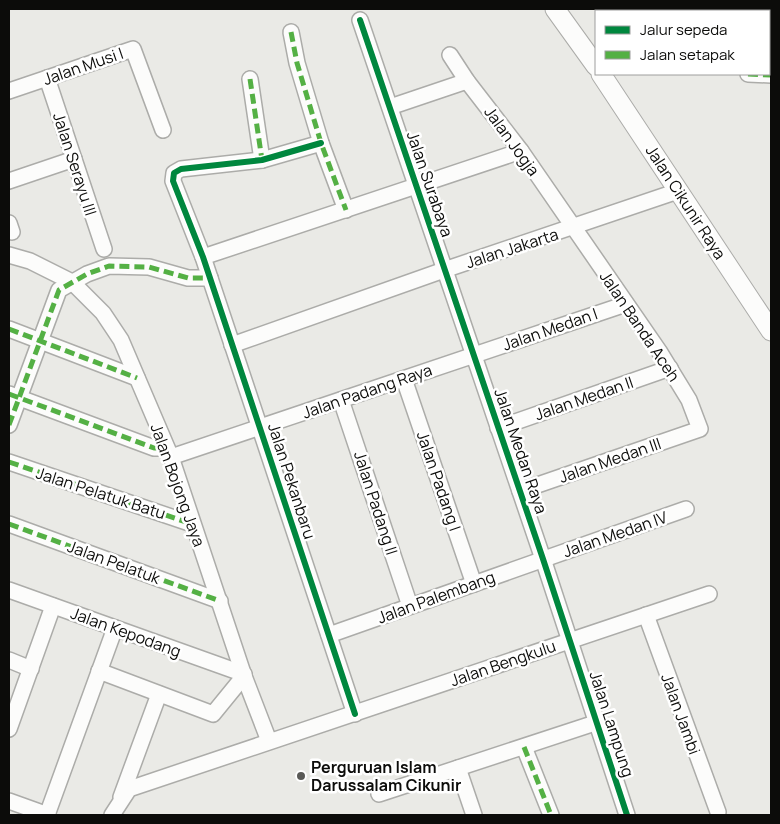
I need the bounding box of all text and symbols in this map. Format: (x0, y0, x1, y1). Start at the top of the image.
legend (595, 10, 770, 75)
text: Jalur sepeda (640, 19, 727, 40)
street label: Jalan Musi I (40, 42, 126, 90)
text: Jalan setapak (640, 44, 735, 65)
street label: Jalan Jogja (479, 102, 545, 180)
street label: Jalan Serayu III (48, 110, 102, 218)
street label: Jalan Surabaya (402, 128, 458, 240)
street label: Jalan Cikunir Raya (641, 141, 731, 263)
street label: Jalan Jakarta (463, 223, 561, 273)
street label: Jalan Banda Aceh (595, 266, 685, 386)
street label: Jalan Medan I (499, 302, 601, 356)
street label: Jalan Padang Raya (299, 358, 435, 424)
street label: Jalan Medan II (532, 371, 636, 425)
street label: Jalan Medan Raya (489, 385, 553, 517)
street label: Jalan Bojong Jaya (146, 420, 210, 550)
street label: Jalan Pekanbaru (263, 420, 321, 542)
street label: Jalan Padang I (412, 428, 466, 534)
street label: Jalan Medan III (556, 432, 664, 488)
street label: Jalan Padang II (349, 448, 403, 558)
street label: Jalan Pelatuk Batu (33, 462, 169, 524)
street label: Jalan Medan IV (560, 506, 670, 562)
street label: Jalan Pelatuk (65, 535, 164, 589)
street label: Jalan Palembang (374, 566, 498, 628)
street label: Jalan Kepodang (68, 602, 184, 662)
street label: Jalan Bengkulu (447, 635, 559, 691)
street label: Jalan Lampung (585, 668, 639, 780)
street label: Jalan Jambi (656, 670, 706, 758)
place label: Perguruan Islam Darussalam Cikunir (311, 756, 461, 796)
marker: Perguruan Islam Darussalam Cikunir (295, 770, 307, 782)

